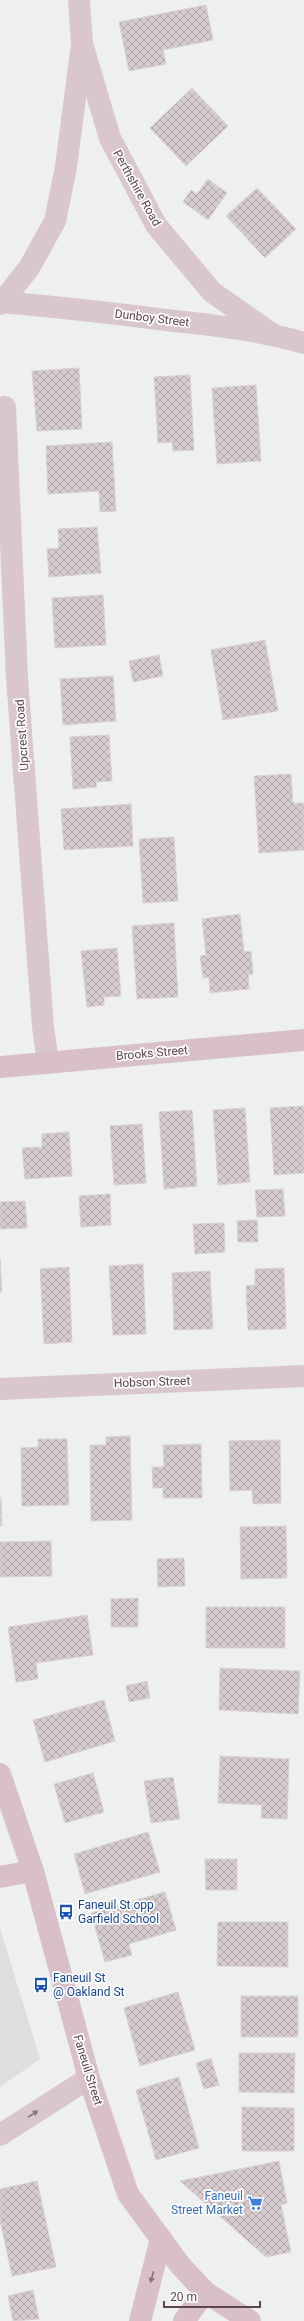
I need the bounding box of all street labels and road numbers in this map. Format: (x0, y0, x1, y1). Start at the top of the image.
street label: Perthshire Road (110, 147, 164, 229)
street label: Dunboy Street (114, 306, 190, 330)
street label: Upcrest Road (13, 699, 31, 771)
street label: Brooks Street (116, 1043, 189, 1063)
street label: Hobson Street (114, 1374, 191, 1390)
street label: Faneuil Street (71, 2033, 105, 2107)

